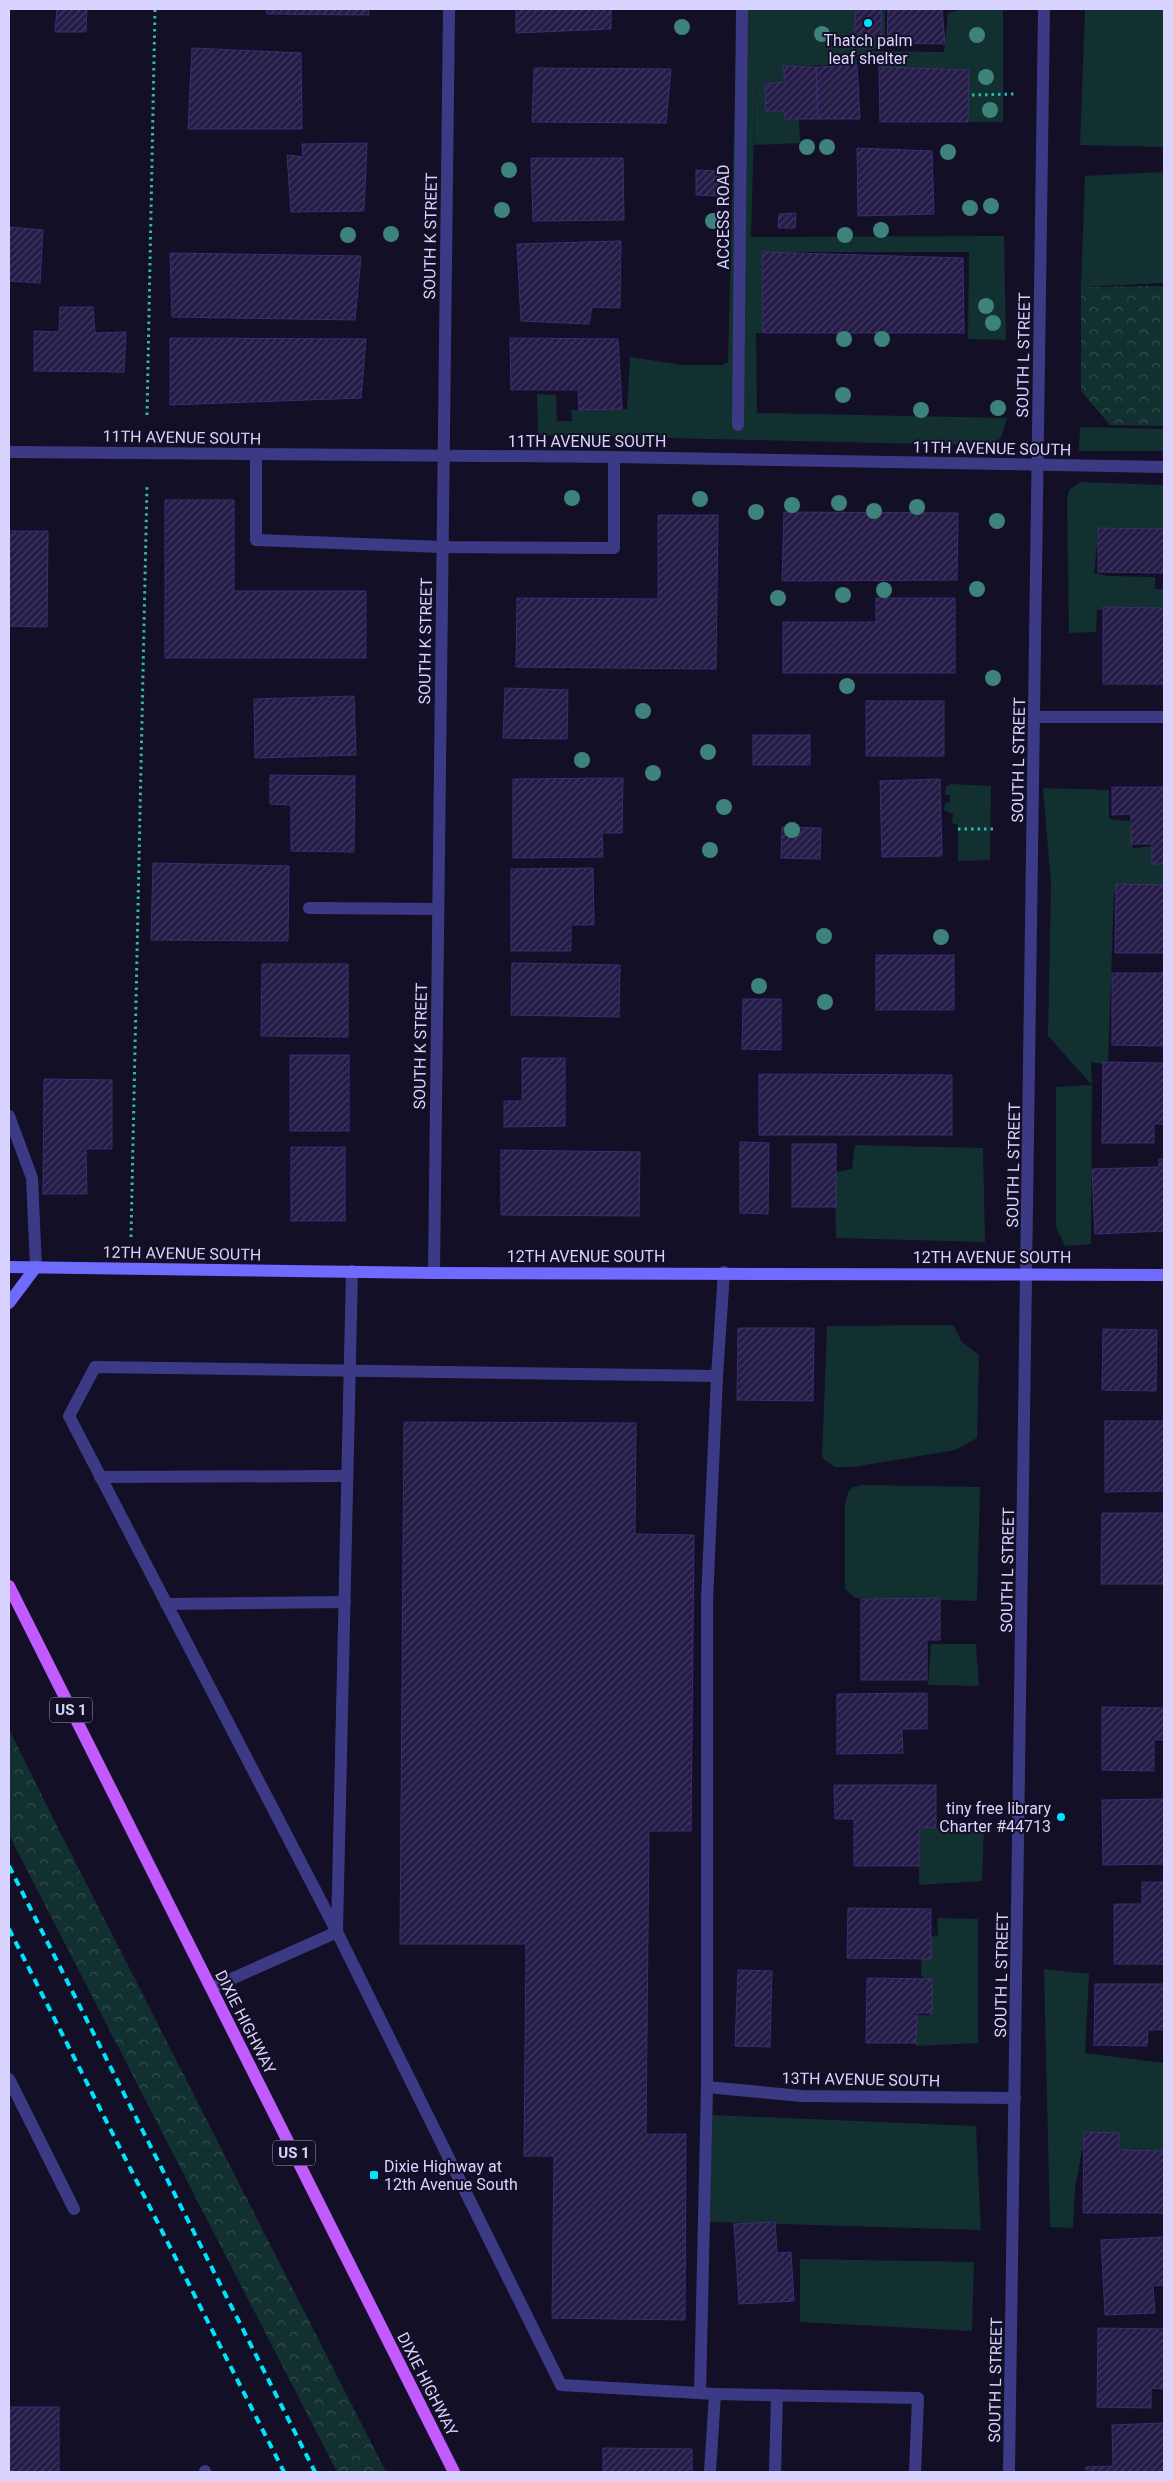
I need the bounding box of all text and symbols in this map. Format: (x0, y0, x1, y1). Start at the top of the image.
marker: Thatch palm leaf shelter (862, 17, 874, 29)
place label: Thatch palm leaf shelter (823, 31, 913, 68)
street label: ACCESS ROAD (714, 165, 733, 269)
street label: SOUTH K STREET (420, 172, 441, 299)
street label: SOUTH L STREET (1013, 292, 1034, 418)
street label: 11TH AVENUE SOUTH (103, 427, 261, 448)
street label: 11TH AVENUE SOUTH (508, 432, 666, 451)
street label: 11TH AVENUE SOUTH (913, 438, 1071, 459)
street label: SOUTH K STREET (415, 577, 436, 704)
street label: SOUTH L STREET (1008, 697, 1029, 823)
street label: SOUTH K STREET (410, 982, 431, 1109)
street label: SOUTH L STREET (1003, 1102, 1024, 1228)
street label: 12TH AVENUE SOUTH (103, 1243, 261, 1264)
street label: 12TH AVENUE SOUTH (507, 1247, 665, 1266)
street label: 12TH AVENUE SOUTH (913, 1248, 1071, 1267)
street label: SOUTH L STREET (997, 1507, 1018, 1633)
road number: US 1 (50, 1698, 92, 1722)
place label: tiny free library Charter #44713 (939, 1799, 1051, 1836)
marker: tiny free library Charter #44713 (1055, 1811, 1067, 1823)
street label: SOUTH L STREET (991, 1912, 1012, 2038)
street label: DIXIE HIGHWAY (211, 1967, 280, 2078)
street label: 13TH AVENUE SOUTH (782, 2069, 940, 2090)
road number: US 1 (273, 2140, 315, 2166)
place label: Dixie Highway at 12th Avenue South (384, 2157, 518, 2194)
marker: Dixie Highway at 12th Avenue South (368, 2169, 380, 2181)
street label: SOUTH L STREET (985, 2317, 1006, 2443)
street label: DIXIE HIGHWAY (393, 2329, 462, 2440)

